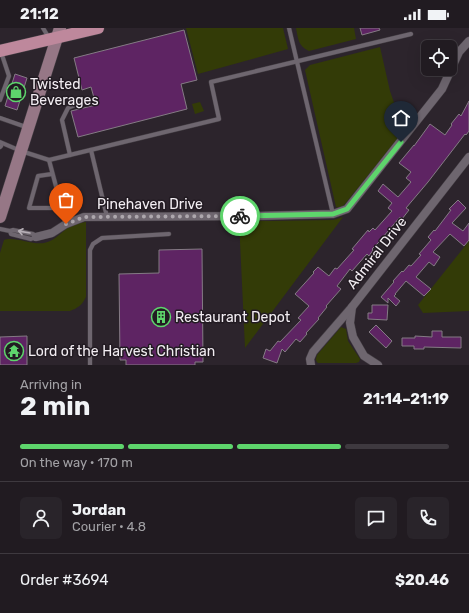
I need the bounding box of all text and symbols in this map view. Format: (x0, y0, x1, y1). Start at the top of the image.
text: 21:12 (20, 5, 59, 23)
map controls (421, 40, 457, 76)
button: locate (421, 40, 457, 76)
place label: Twisted Beverages (30, 76, 99, 109)
shop icon: Twisted Beverages (5, 81, 27, 103)
pin (384, 101, 418, 142)
icon: home (390, 107, 412, 129)
pin (49, 183, 83, 224)
icon: bag (55, 189, 77, 211)
street label: Pinehaven Drive (97, 196, 203, 213)
courier (220, 196, 260, 236)
icon: bike (229, 205, 251, 227)
street label: Admiral Drive (344, 213, 411, 292)
one-way arrow (18, 228, 31, 236)
building icon: Restaurant Depot (150, 306, 172, 328)
place label: Restaurant Depot (175, 309, 291, 326)
temple icon: Lord of the Harvest Christian (3, 340, 25, 362)
place label: Lord of the Harvest Christian (28, 343, 215, 360)
text: Arriving in (20, 377, 82, 392)
text: 21:14–21:19 (363, 390, 449, 408)
text: 2 min (20, 391, 90, 422)
text: On the way · 170 m (20, 455, 133, 470)
button: person (20, 497, 62, 539)
button: chat (355, 497, 397, 539)
button: phone (407, 497, 449, 539)
text: Jordan (72, 501, 126, 519)
text: Courier · 4.8 (72, 519, 146, 534)
text: Order #3694 (20, 571, 109, 589)
text: $20.46 (395, 571, 449, 589)

